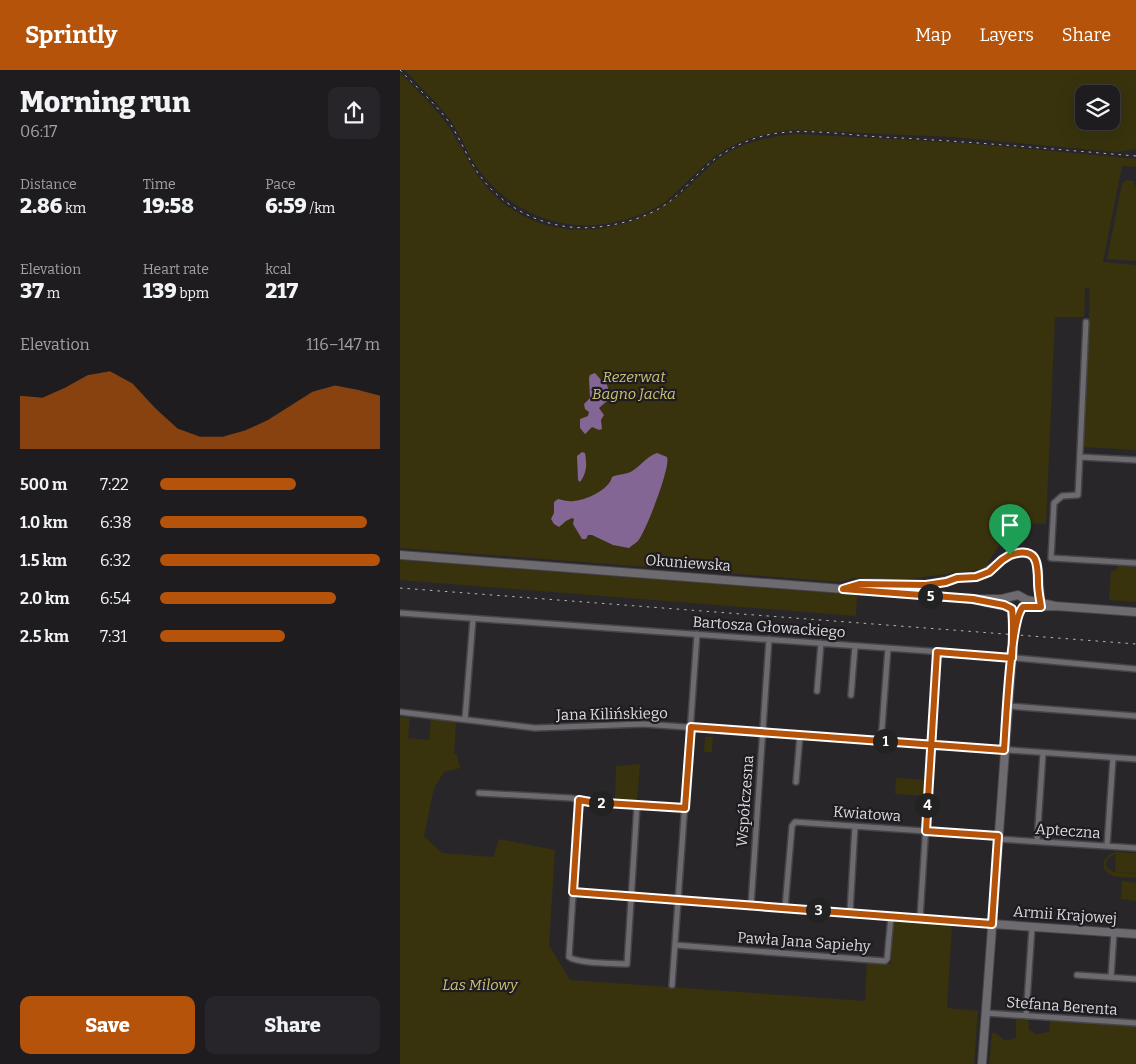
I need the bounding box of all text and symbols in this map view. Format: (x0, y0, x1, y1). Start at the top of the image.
text: Sprintly (25, 21, 117, 49)
text: Map (915, 24, 951, 46)
text: Layers (979, 24, 1034, 46)
text: Share (1062, 24, 1111, 46)
map controls (1075, 85, 1120, 130)
button: layers (1075, 85, 1120, 130)
text: Morning run (20, 86, 190, 119)
button: share (328, 87, 380, 139)
text: 06:17 (20, 122, 57, 141)
text: Distance (20, 176, 77, 193)
text: Time (143, 176, 176, 193)
text: Pace (265, 176, 296, 193)
text: 2.86 (20, 193, 62, 219)
text: 19:58 (143, 193, 194, 219)
text: 6:59 (265, 193, 307, 219)
text: km (62, 200, 86, 217)
text: /km (307, 200, 335, 217)
text: Elevation (20, 261, 81, 278)
text: Heart rate (143, 261, 209, 278)
text: kcal (265, 261, 291, 278)
text: 37 (20, 278, 44, 304)
text: 139 (143, 278, 177, 304)
text: 217 (265, 278, 298, 304)
text: m (44, 285, 60, 302)
text: bpm (177, 285, 209, 302)
text: Elevation (20, 335, 90, 354)
text: 116–147 m (306, 335, 380, 354)
park label: Rezerwat Bagno Jacka (592, 368, 676, 403)
text: 500 m (20, 475, 67, 494)
text: 7:22 (100, 475, 129, 494)
pin (989, 504, 1031, 555)
icon: arrive (996, 511, 1024, 539)
text: 1.0 km (20, 513, 68, 532)
text: 6:38 (100, 513, 132, 532)
text: 1.5 km (20, 551, 67, 570)
text: 6:32 (100, 551, 131, 570)
street label: Okuniewska (645, 551, 731, 575)
pin: 5 (918, 584, 942, 608)
text: 5 (927, 588, 934, 605)
text: 2.0 km (20, 589, 70, 608)
text: 6:54 (100, 589, 131, 608)
street label: Bartosza Głowackiego (692, 613, 846, 641)
text: 2.5 km (20, 627, 69, 646)
text: 7:31 (100, 627, 127, 646)
street label: Jana Kilińskiego (555, 704, 668, 724)
pin: 1 (872, 728, 898, 754)
text: 1 (882, 733, 889, 750)
street label: Współczesna (733, 754, 757, 848)
pin: 2 (588, 790, 614, 816)
pin: 4 (914, 792, 940, 818)
text: 2 (598, 795, 605, 812)
text: 4 (923, 797, 932, 814)
street label: Kwiatowa (832, 803, 902, 825)
street label: Apteczna (1035, 820, 1101, 842)
pin: 3 (806, 898, 830, 922)
text: 3 (814, 902, 823, 919)
street label: Armii Krajowej (1013, 902, 1117, 928)
street label: Pawła Jana Sapiehy (737, 928, 871, 956)
park label: Las Milowy (442, 976, 519, 994)
street label: Stefana Berenta (1006, 993, 1118, 1019)
button: Save (20, 996, 195, 1054)
button: Share (205, 996, 380, 1054)

